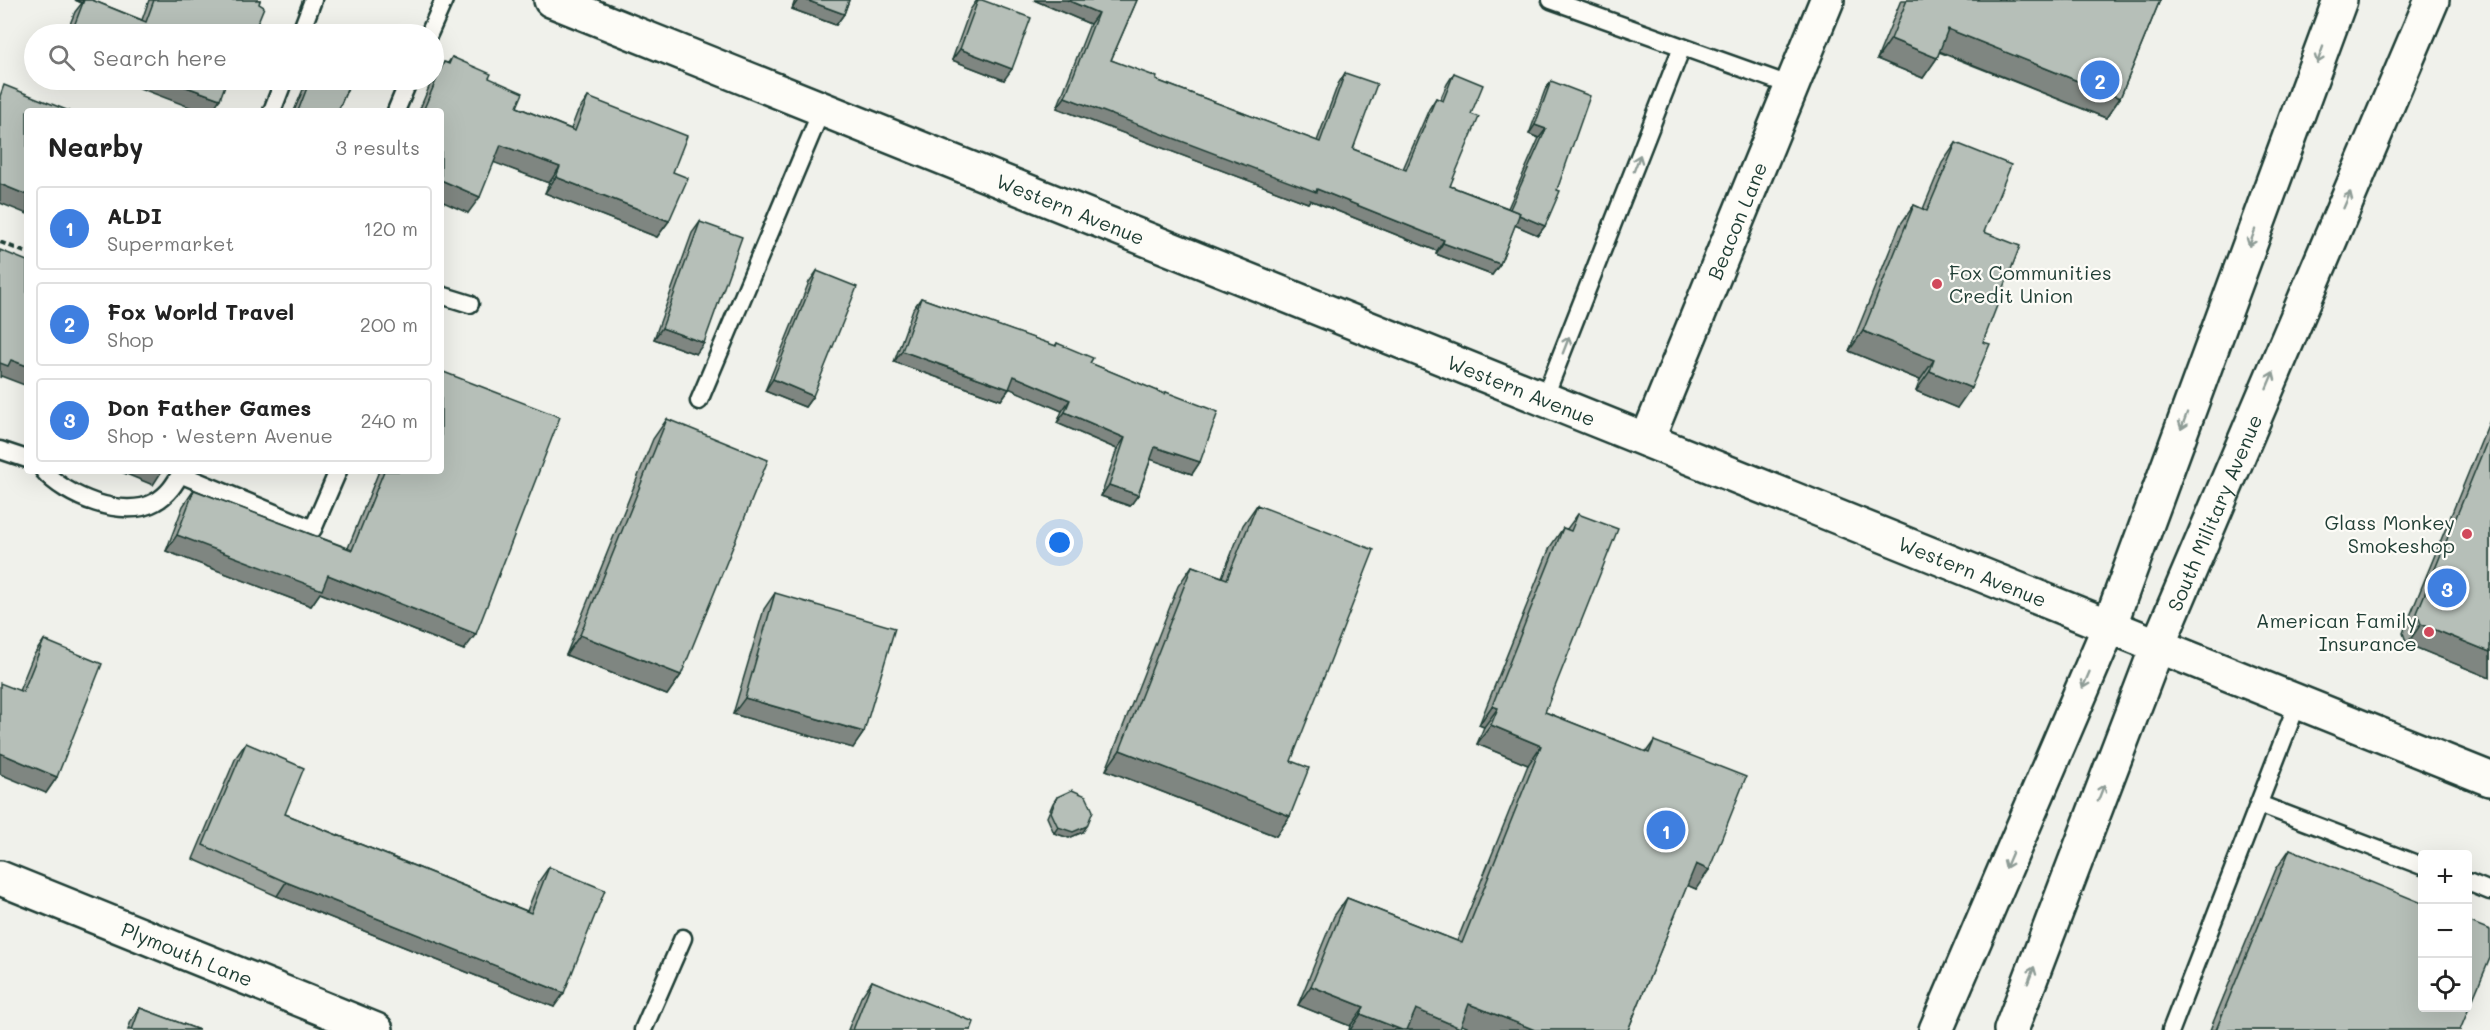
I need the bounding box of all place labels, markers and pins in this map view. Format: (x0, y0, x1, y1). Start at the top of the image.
pin: 2 (2080, 58, 2120, 103)
place label: Fox Communities Credit Union (1949, 259, 2112, 308)
marker: Fox Communities Credit Union (1930, 277, 1944, 291)
place label: Glass Monkey Smokeshop (2325, 509, 2455, 558)
marker: Glass Monkey Smokeshop (2460, 527, 2474, 541)
pin: 3 (2428, 566, 2466, 610)
place label: American Family Insurance (2256, 607, 2417, 656)
marker: American Family Insurance (2422, 625, 2436, 639)
pin: 1 (1646, 808, 1686, 852)

